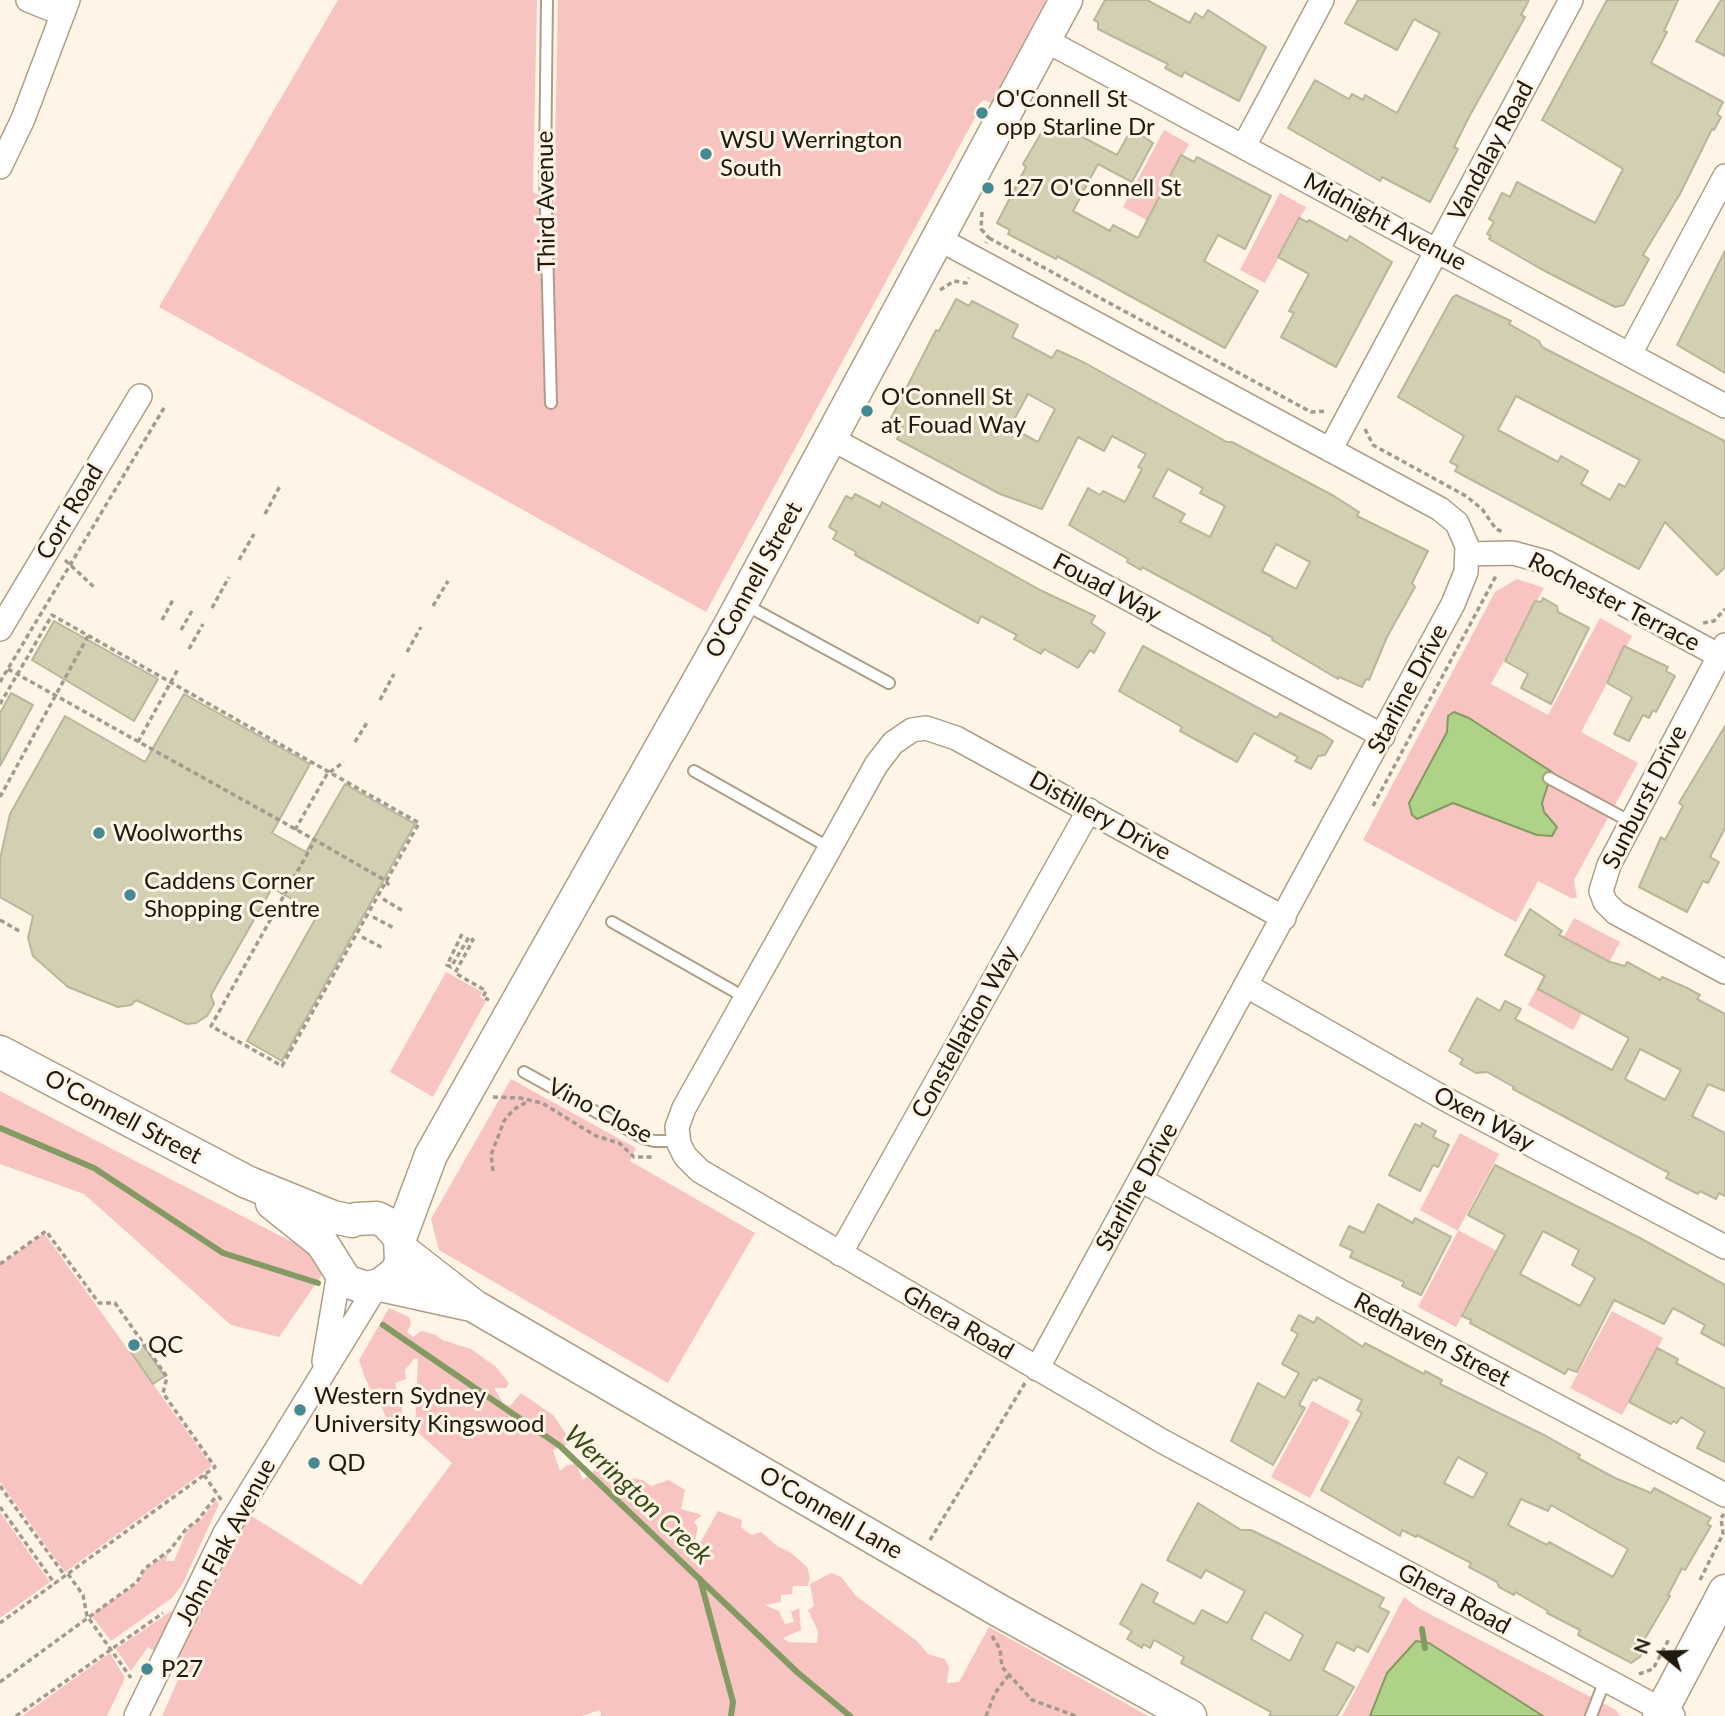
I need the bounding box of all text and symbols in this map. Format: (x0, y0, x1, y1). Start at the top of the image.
street label: Vandalay Road (1442, 76, 1540, 226)
place label: O'Connell St opp Starline Dr (996, 85, 1155, 141)
marker: O'Connell St opp Starline Dr (974, 105, 990, 121)
place label: WSU Werrington South (720, 126, 902, 182)
street label: Third Avenue (530, 131, 562, 271)
marker: WSU Werrington South (698, 146, 714, 162)
street label: Midnight Avenue (1299, 167, 1471, 277)
place label: 127 O'Connell St (1002, 174, 1181, 202)
marker: 127 O'Connell St (980, 180, 996, 196)
place label: O'Connell St at Fouad Way (881, 383, 1026, 439)
marker: O'Connell St at Fouad Way (859, 403, 875, 419)
street label: Corr Road (30, 459, 110, 565)
street label: O'Connell Street (699, 497, 809, 663)
street label: Rochester Terrace (1523, 546, 1705, 658)
street label: Fouad Way (1048, 547, 1166, 629)
street label: Starline Drive (1362, 619, 1454, 759)
street label: Sunburst Drive (1596, 720, 1694, 874)
street label: Distillery Drive (1024, 765, 1176, 867)
place label: Woolworths (113, 819, 243, 847)
marker: Woolworths (91, 825, 107, 841)
place label: Caddens Corner Shopping Centre (144, 867, 320, 923)
marker: Caddens Corner Shopping Centre (122, 887, 138, 903)
street label: Constellation Way (906, 941, 1024, 1123)
street label: O'Connell Street (40, 1064, 206, 1170)
street label: Vino Close (543, 1072, 657, 1150)
street label: Oxen Way (1429, 1080, 1539, 1158)
street label: Starline Drive (1090, 1118, 1184, 1256)
street label: Ghera Road (897, 1280, 1019, 1366)
street label: Redhaven Street (1349, 1287, 1515, 1393)
place label: QC (148, 1331, 183, 1359)
marker: QC (126, 1337, 142, 1353)
place label: Western Sydney University Kingswood (314, 1382, 544, 1438)
marker: Western Sydney University Kingswood (292, 1402, 308, 1418)
water label: Werrington Creek (558, 1419, 718, 1571)
place label: QD (328, 1449, 365, 1477)
street label: John Flak Avenue (170, 1454, 282, 1630)
marker: QD (306, 1455, 322, 1471)
street label: O'Connell Lane (754, 1460, 908, 1566)
street label: Ghera Road (1393, 1557, 1515, 1641)
north arrow (1627, 1618, 1697, 1688)
text: N (1628, 1635, 1655, 1657)
place label: P27 (161, 1655, 203, 1683)
marker: P27 (139, 1661, 155, 1677)

